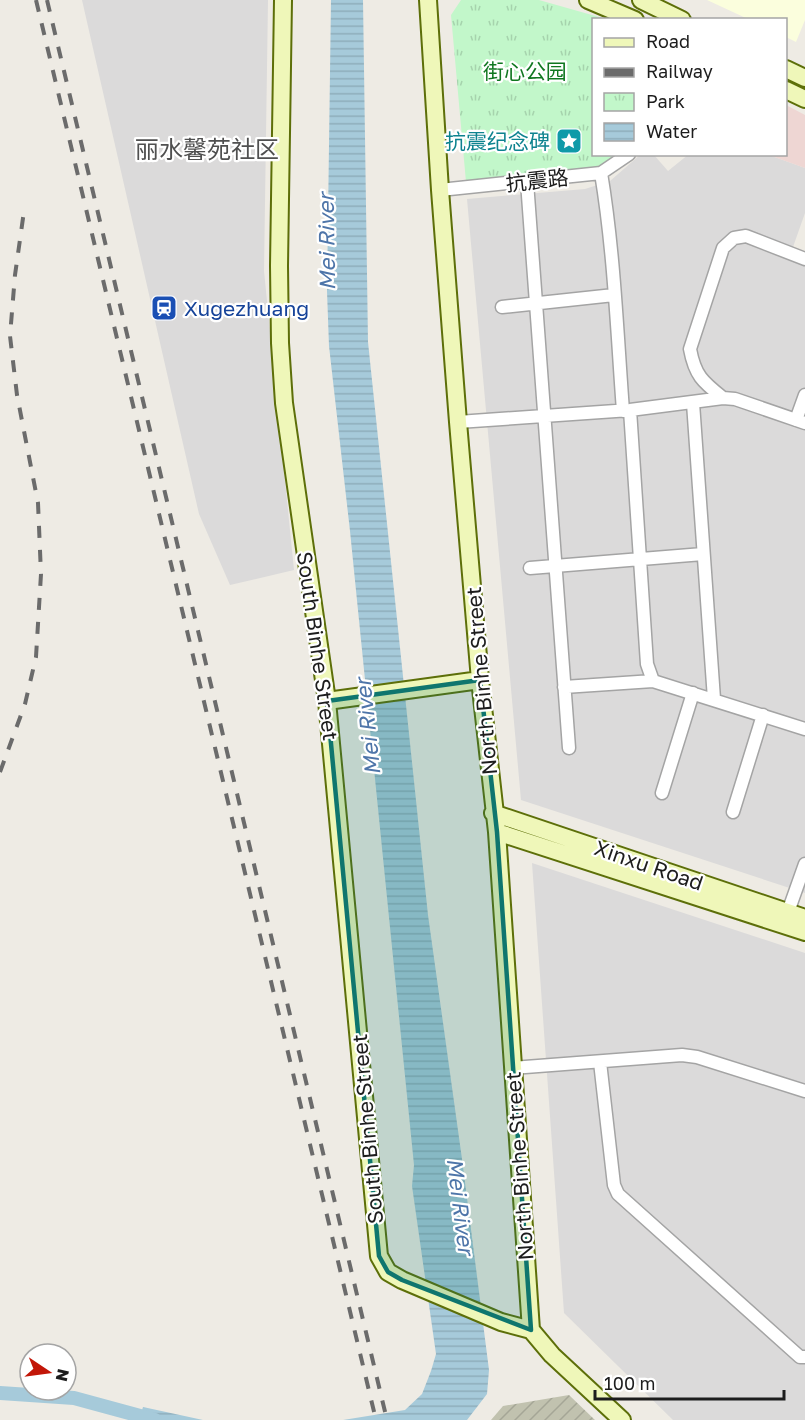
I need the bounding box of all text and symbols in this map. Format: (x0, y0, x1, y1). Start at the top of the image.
legend (592, 18, 787, 156)
text: Road (646, 30, 690, 52)
park label: 街心公园 (483, 58, 567, 84)
text: Railway (646, 60, 713, 82)
text: Park (646, 90, 685, 112)
text: Water (646, 120, 697, 142)
place icon: 抗震纪念碑 (554, 126, 584, 156)
place label: 抗震纪念碑 (445, 128, 550, 154)
district label: 丽水馨苑社区 (135, 134, 279, 163)
street label: 抗震路 (504, 164, 570, 196)
water label: Mei River (312, 190, 340, 291)
station icon: Xugezhuang (149, 293, 179, 323)
place label: Xugezhuang (184, 295, 309, 321)
street label: South Binhe Street (292, 550, 344, 742)
street label: North Binhe Street (460, 586, 502, 776)
water label: Mei River (348, 674, 386, 777)
street label: Xinxu Road (591, 834, 707, 896)
street label: South Binhe Street (346, 1033, 388, 1225)
street label: North Binhe Street (499, 1071, 539, 1261)
water label: Mei River (442, 1156, 481, 1259)
north arrow (18, 1342, 78, 1402)
scale bar (595, 1363, 784, 1401)
text: N (52, 1367, 74, 1384)
text: 100 m (604, 1372, 655, 1394)

